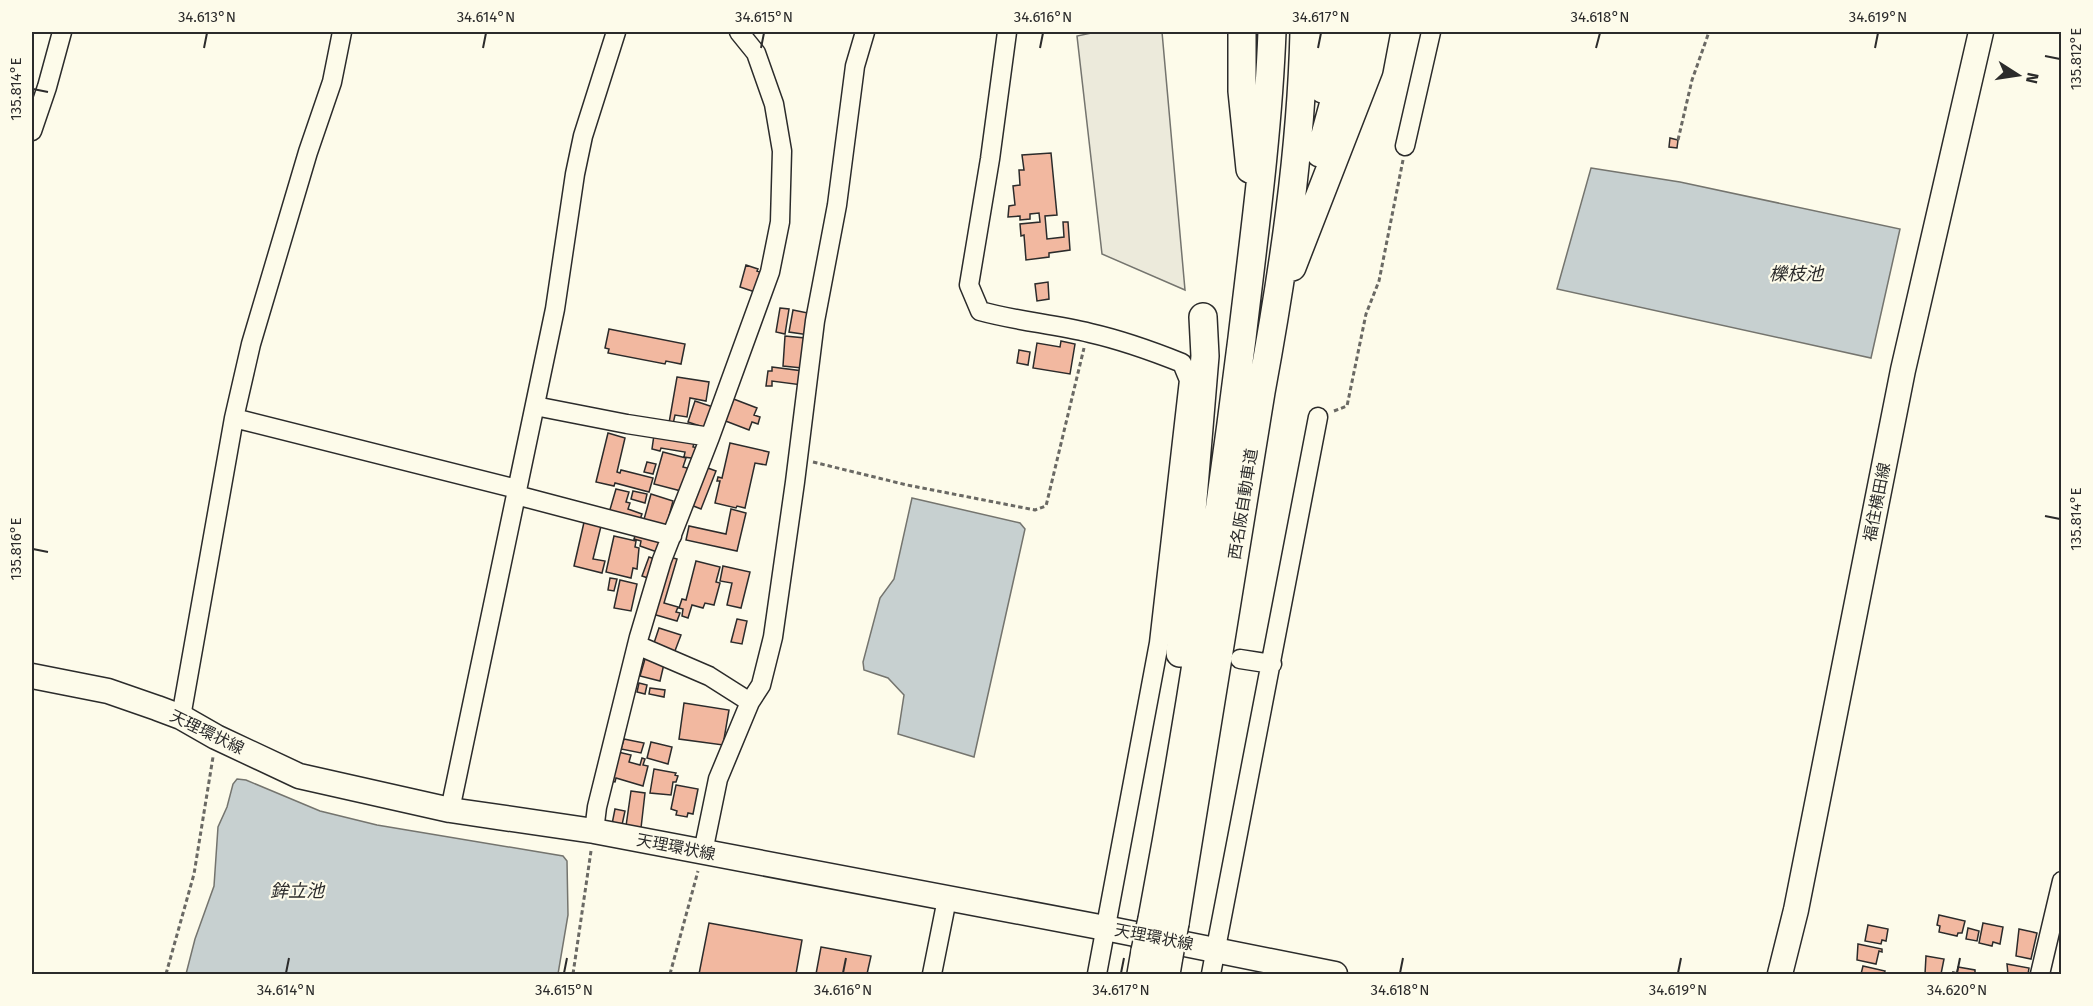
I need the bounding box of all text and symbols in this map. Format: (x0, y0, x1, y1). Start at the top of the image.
text: 34.613°N (178, 8, 236, 26)
text: 34.614°N (457, 8, 515, 26)
text: 34.615°N (735, 8, 793, 26)
text: 34.616°N (1014, 8, 1072, 26)
text: 34.617°N (1292, 8, 1350, 26)
text: 34.618°N (1571, 8, 1629, 26)
text: 34.619°N (1849, 8, 1907, 26)
text: 135.812°E (2067, 28, 2085, 90)
north arrow (1988, 45, 2048, 105)
text: 135.814°E (7, 57, 25, 121)
text: N (2022, 71, 2043, 85)
water label: 櫟枝池 (1769, 263, 1825, 285)
street label: 西名阪自動車道 (1225, 447, 1261, 561)
street label: 福住横田線 (1860, 461, 1894, 543)
text: 135.814°E (2067, 487, 2085, 551)
text: 135.816°E (7, 517, 25, 581)
street label: 天理環状線 (167, 706, 247, 758)
street label: 天理環状線 (635, 830, 717, 864)
water label: 鉾立池 (270, 880, 326, 902)
street label: 天理環状線 (1113, 920, 1195, 954)
text: 34.614°N (257, 981, 315, 999)
text: 34.615°N (535, 981, 593, 999)
text: 34.616°N (814, 981, 872, 999)
text: 34.617°N (1092, 981, 1150, 999)
text: 34.618°N (1371, 981, 1429, 999)
text: 34.619°N (1649, 981, 1707, 999)
text: 34.620°N (1927, 981, 1987, 999)

